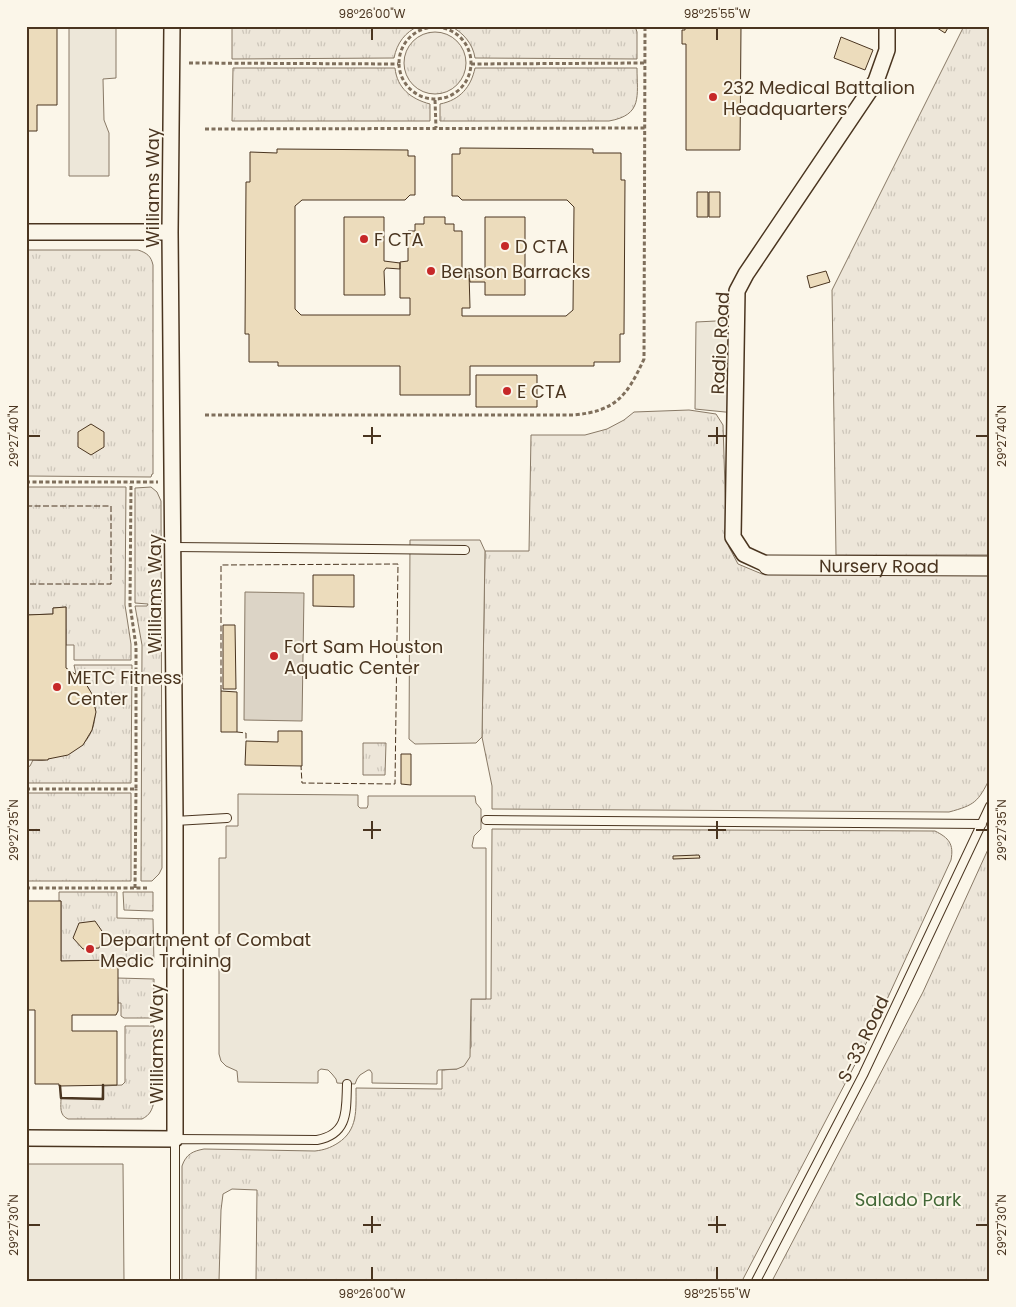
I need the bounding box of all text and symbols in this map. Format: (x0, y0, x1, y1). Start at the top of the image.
text: 98°26'00"W (339, 5, 406, 22)
text: 98°25'55"W (684, 5, 751, 22)
place label: 232 Medical Battalion Headquarters (723, 75, 915, 121)
marker: 232 Medical Battalion Headquarters (707, 91, 719, 103)
street label: Williams Way (140, 128, 165, 248)
place label: F CTA (374, 227, 424, 252)
marker: F CTA (358, 233, 370, 245)
place label: D CTA (515, 234, 568, 259)
marker: D CTA (499, 240, 511, 252)
place label: Benson Barracks (441, 259, 590, 284)
marker: Benson Barracks (425, 265, 437, 277)
street label: Radio Road (705, 291, 735, 395)
place label: E CTA (517, 379, 567, 404)
marker: E CTA (501, 385, 513, 397)
text: 29°27'40"N (5, 405, 22, 467)
text: 29°27'40"N (993, 405, 1010, 467)
street label: Williams Way (142, 534, 167, 654)
street label: Nursery Road (819, 553, 939, 578)
place label: Fort Sam Houston Aquatic Center (284, 634, 443, 680)
marker: Fort Sam Houston Aquatic Center (268, 650, 280, 662)
place label: METC Fitness Center (67, 665, 182, 711)
marker: METC Fitness Center (51, 681, 63, 693)
text: 29°27'35"N (5, 799, 22, 861)
text: 29°27'35"N (993, 799, 1010, 861)
place label: Department of Combat Medic Training (100, 927, 311, 973)
marker: Department of Combat Medic Training (84, 943, 96, 955)
street label: Williams Way (144, 984, 169, 1104)
street label: S-33 Road (831, 992, 895, 1086)
park label: Salado Park (855, 1187, 962, 1212)
text: 29°27'30"N (5, 1194, 22, 1256)
text: 29°27'30"N (993, 1194, 1010, 1256)
text: 98°26'00"W (339, 1285, 406, 1302)
text: 98°25'55"W (684, 1285, 751, 1302)

